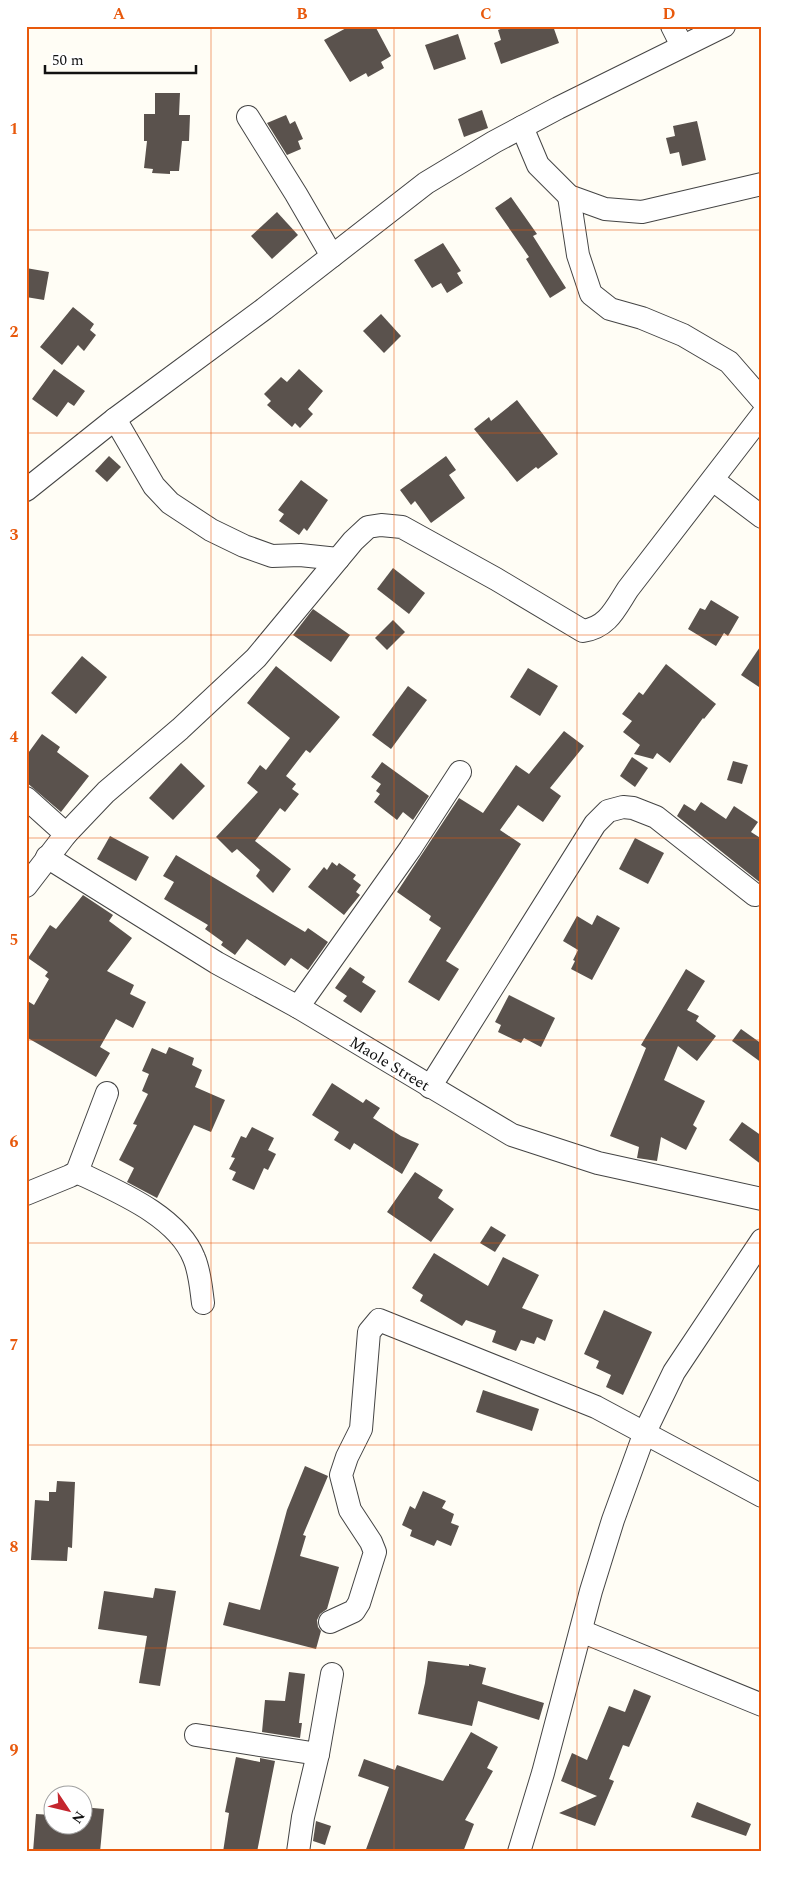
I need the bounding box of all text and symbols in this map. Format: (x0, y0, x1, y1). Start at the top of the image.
text: A (113, 2, 126, 26)
text: B (296, 2, 308, 26)
text: C (480, 2, 492, 26)
text: D (663, 2, 676, 26)
scale bar (45, 42, 196, 74)
text: 50 m (52, 49, 84, 72)
text: 1 (10, 117, 18, 141)
text: 2 (10, 320, 19, 344)
text: 3 (10, 523, 19, 547)
text: 4 (10, 725, 19, 749)
text: 5 (10, 928, 18, 952)
street label: Maole Street (345, 1030, 435, 1098)
text: 6 (10, 1130, 19, 1154)
text: 7 (10, 1333, 19, 1357)
text: 8 (10, 1535, 19, 1559)
text: 9 (10, 1738, 19, 1762)
north arrow (42, 1786, 92, 1836)
text: N (66, 1806, 90, 1828)

